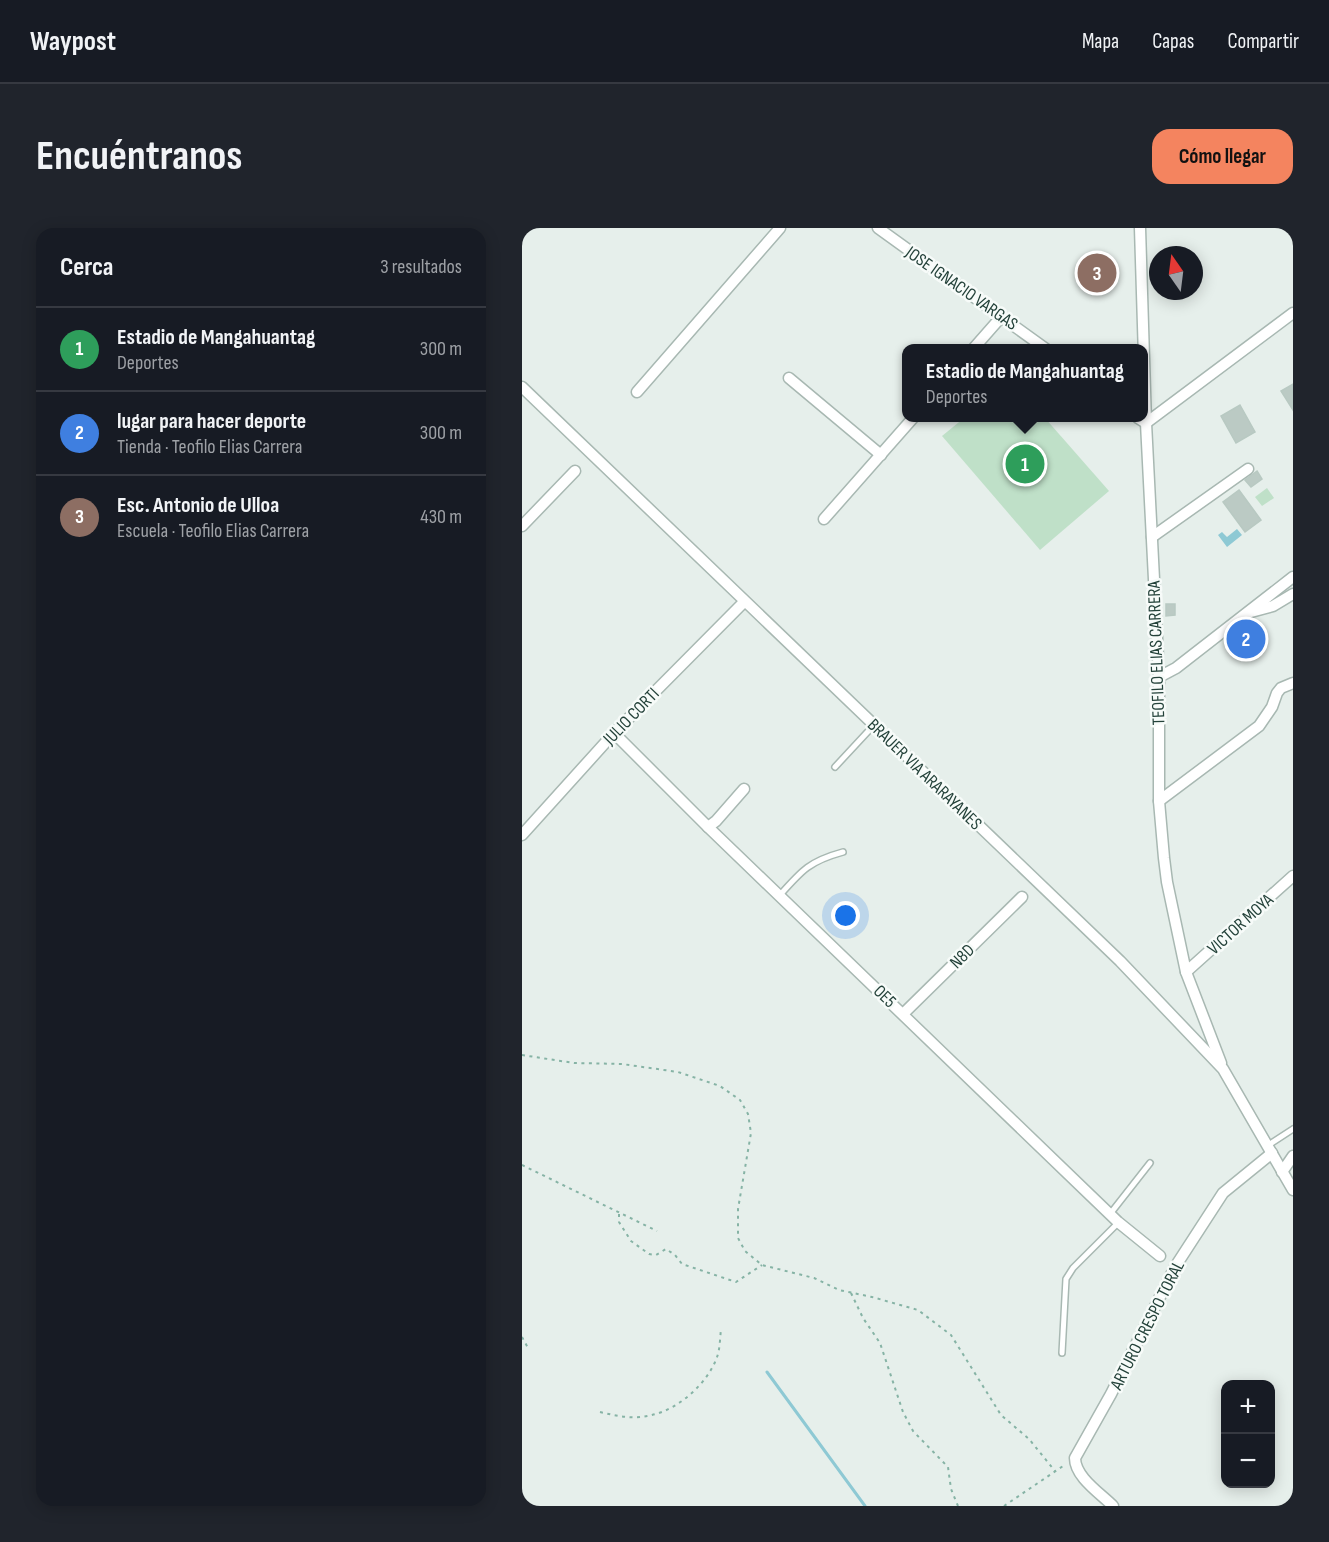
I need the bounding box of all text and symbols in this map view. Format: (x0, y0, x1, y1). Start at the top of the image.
text: Waypost (30, 25, 116, 58)
text: Mapa (1082, 29, 1119, 54)
text: Capas (1152, 29, 1194, 54)
text: Compartir (1227, 29, 1299, 54)
button: Cómo llegar (1152, 129, 1293, 184)
text: Encuéntranos (36, 131, 242, 182)
street label: JOSE IGNACIO VARGAS (901, 241, 1022, 335)
north arrow (1149, 246, 1203, 300)
pin: 3 (1078, 250, 1116, 296)
text: Cerca (60, 252, 113, 283)
text: 3 resultados (380, 255, 462, 279)
text: Estadio de Mangahuantag (117, 324, 315, 351)
text: 1 (76, 337, 83, 361)
text: 300 m (420, 337, 462, 361)
popup (902, 344, 1148, 422)
text: Deportes (117, 351, 179, 375)
text: Estadio de Mangahuantag (926, 358, 1124, 385)
text: Deportes (926, 385, 987, 409)
text: lugar para hacer deporte (117, 408, 306, 435)
text: 2 (75, 421, 84, 445)
text: 300 m (420, 421, 462, 445)
text: Tienda · Teofilo Elias Carrera (117, 435, 302, 459)
pin: 1 (1006, 442, 1044, 486)
text: Esc. Antonio de Ulloa (117, 492, 279, 519)
text: 3 (75, 505, 84, 529)
text: 430 m (420, 505, 462, 529)
text: Escuela · Teofilo Elias Carrera (117, 519, 309, 543)
street label: TEOFILO ELIAS CARRERA (1143, 580, 1170, 726)
pin: 2 (1226, 616, 1266, 662)
street label: JULIO CORTI (598, 683, 664, 750)
street label: BRAUER VIA ARARAYANES (863, 714, 986, 835)
street label: VICTOR MOYA (1203, 889, 1278, 959)
your location (831, 901, 860, 930)
street label: N8D (946, 940, 979, 973)
street label: OE5 (869, 981, 900, 1012)
street label: ARTURO CRESPO TORAL (1105, 1257, 1189, 1394)
map controls (1221, 1380, 1275, 1488)
button: + (1221, 1380, 1275, 1434)
button: − (1221, 1434, 1275, 1488)

